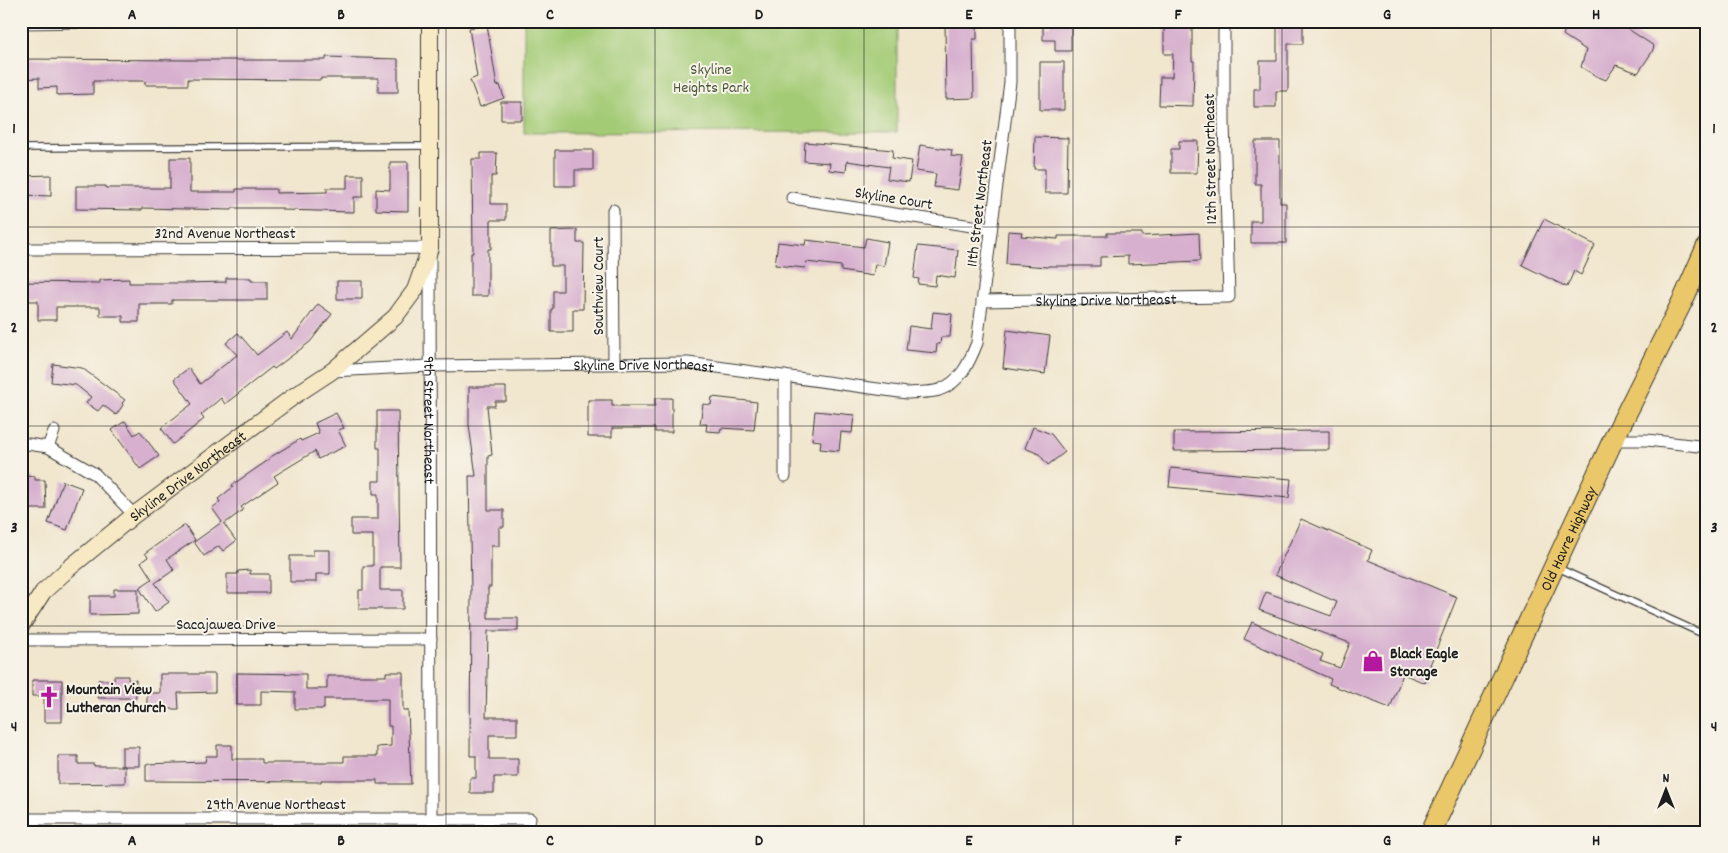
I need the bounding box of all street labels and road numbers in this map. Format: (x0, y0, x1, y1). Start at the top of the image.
street label: 12th Street Northeast (1199, 93, 1224, 225)
street label: 11th Street Northeast (961, 138, 1000, 268)
street label: Skyline Court (853, 182, 934, 217)
street label: 32nd Avenue Northeast (154, 223, 296, 246)
street label: Southview Court (588, 237, 611, 335)
street label: Skyline Drive Northeast (1035, 289, 1177, 314)
street label: Skyline Drive Northeast (573, 354, 715, 380)
street label: 9th Street Northeast (416, 356, 439, 484)
street label: Skyline Drive Northeast (125, 426, 252, 529)
street label: Old Havre Highway (1535, 483, 1604, 595)
street label: Sacajawea Drive (176, 614, 276, 637)
street label: 29th Avenue Northeast (206, 794, 346, 817)

